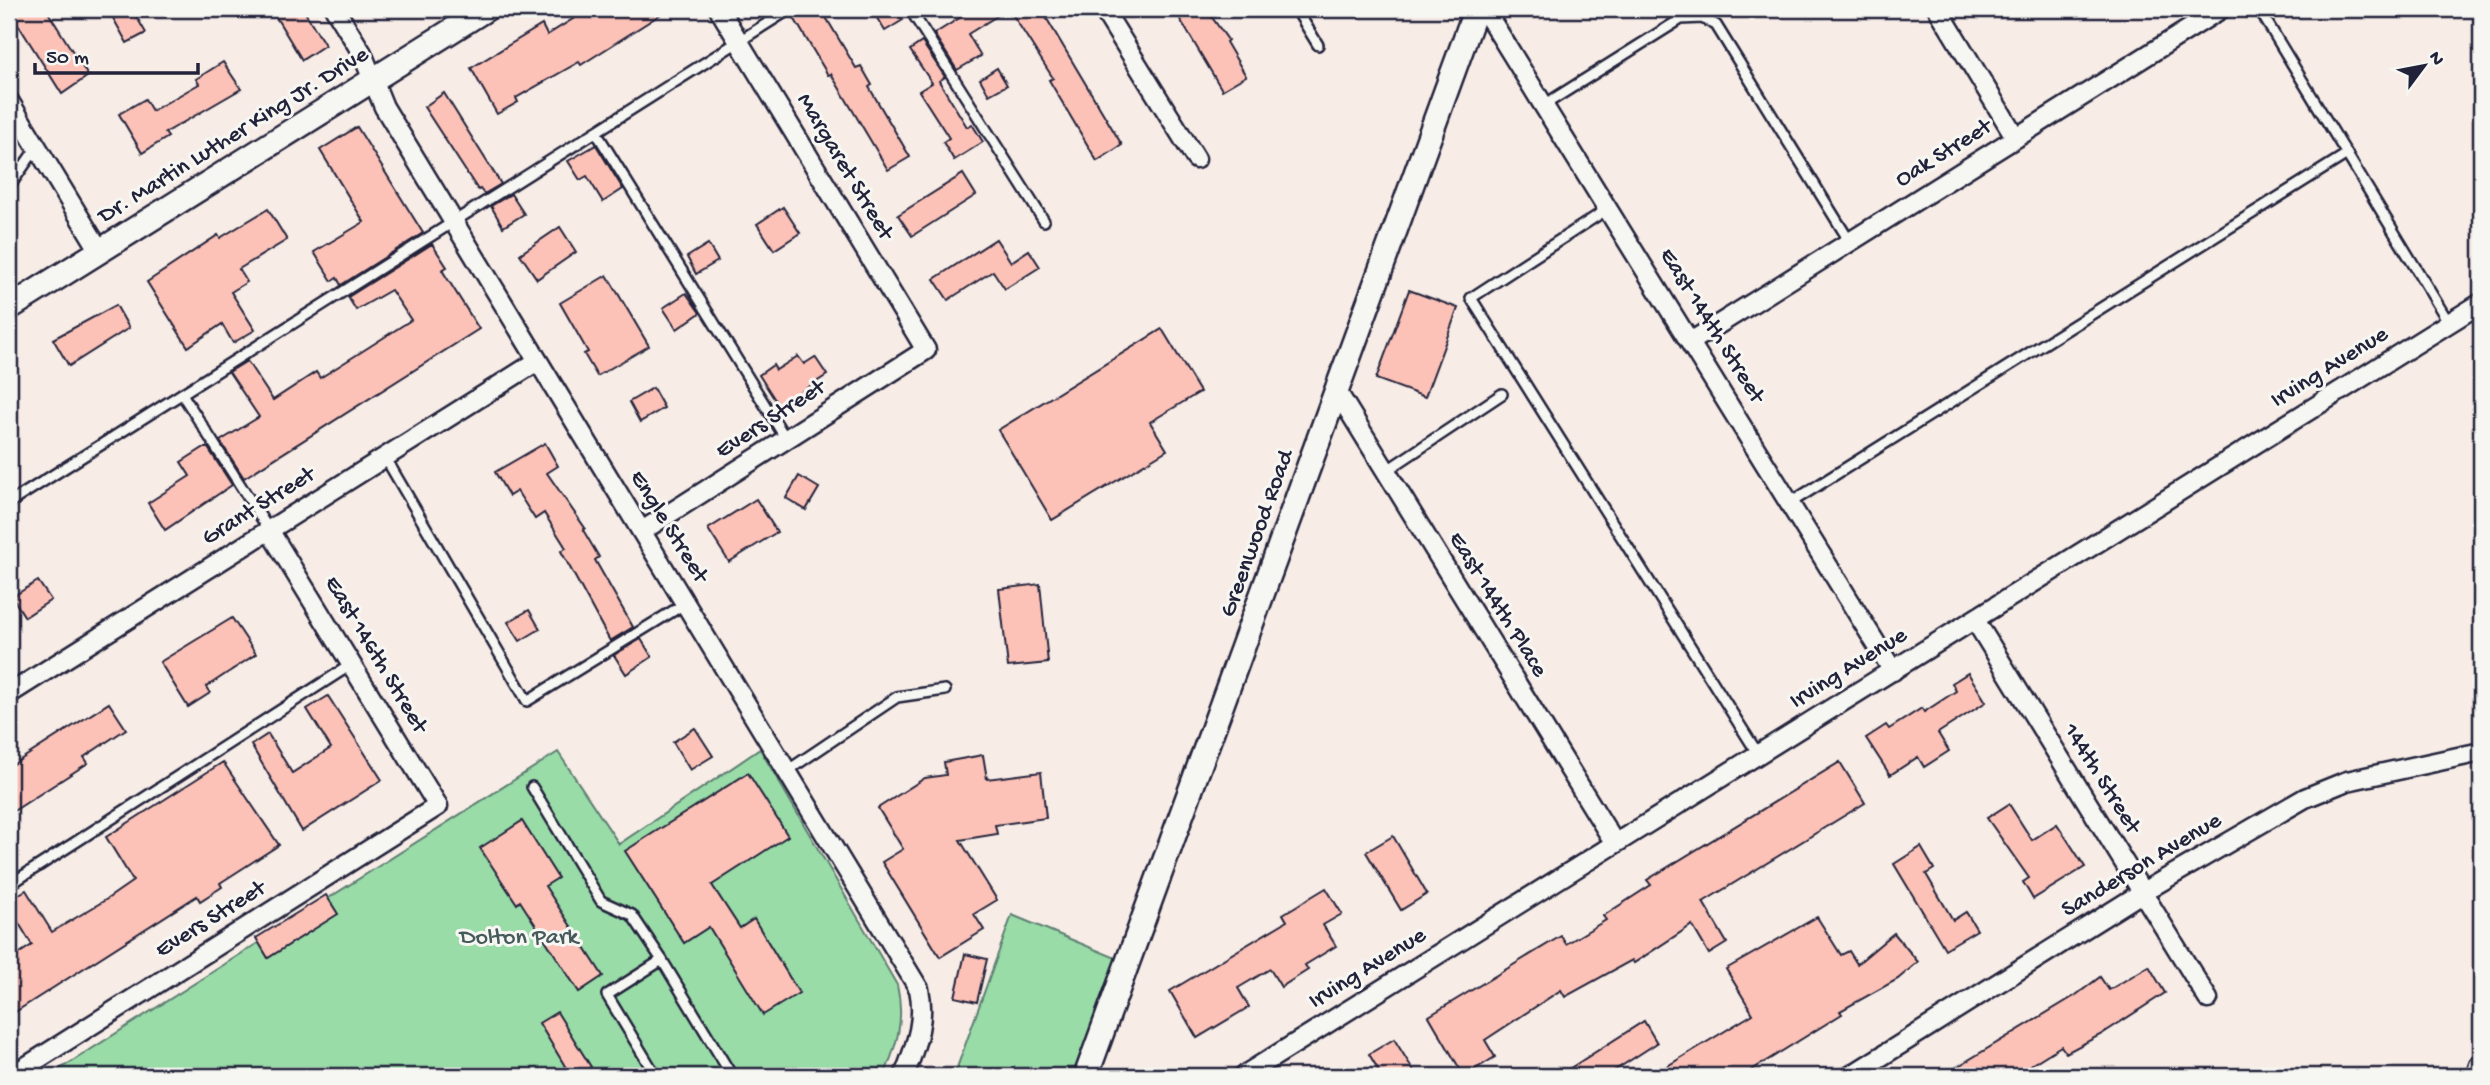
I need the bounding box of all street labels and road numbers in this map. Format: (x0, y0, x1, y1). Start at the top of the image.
street label: Dr. Martin Luther King Jr. Drive (92, 40, 375, 232)
street label: Margaret Street (789, 88, 900, 247)
street label: Oak Street (1890, 112, 1999, 195)
street label: East 144th Street (1652, 243, 1771, 411)
street label: Irving Avenue (2266, 320, 2395, 416)
street label: Evers Street (711, 373, 833, 466)
street label: Greenwood Road (1214, 445, 1302, 621)
street label: Grant Street (197, 460, 323, 553)
street label: Engle Street (622, 465, 715, 591)
street label: East 144th Place (1441, 527, 1554, 683)
street label: East 146th Street (317, 571, 434, 741)
street label: Irving Avenue (1785, 621, 1914, 717)
street label: 144th Street (2055, 718, 2148, 841)
street label: Sanderson Avenue (2057, 807, 2228, 925)
street label: Evers Street (150, 873, 274, 965)
street label: Irving Avenue (1304, 921, 1433, 1017)

